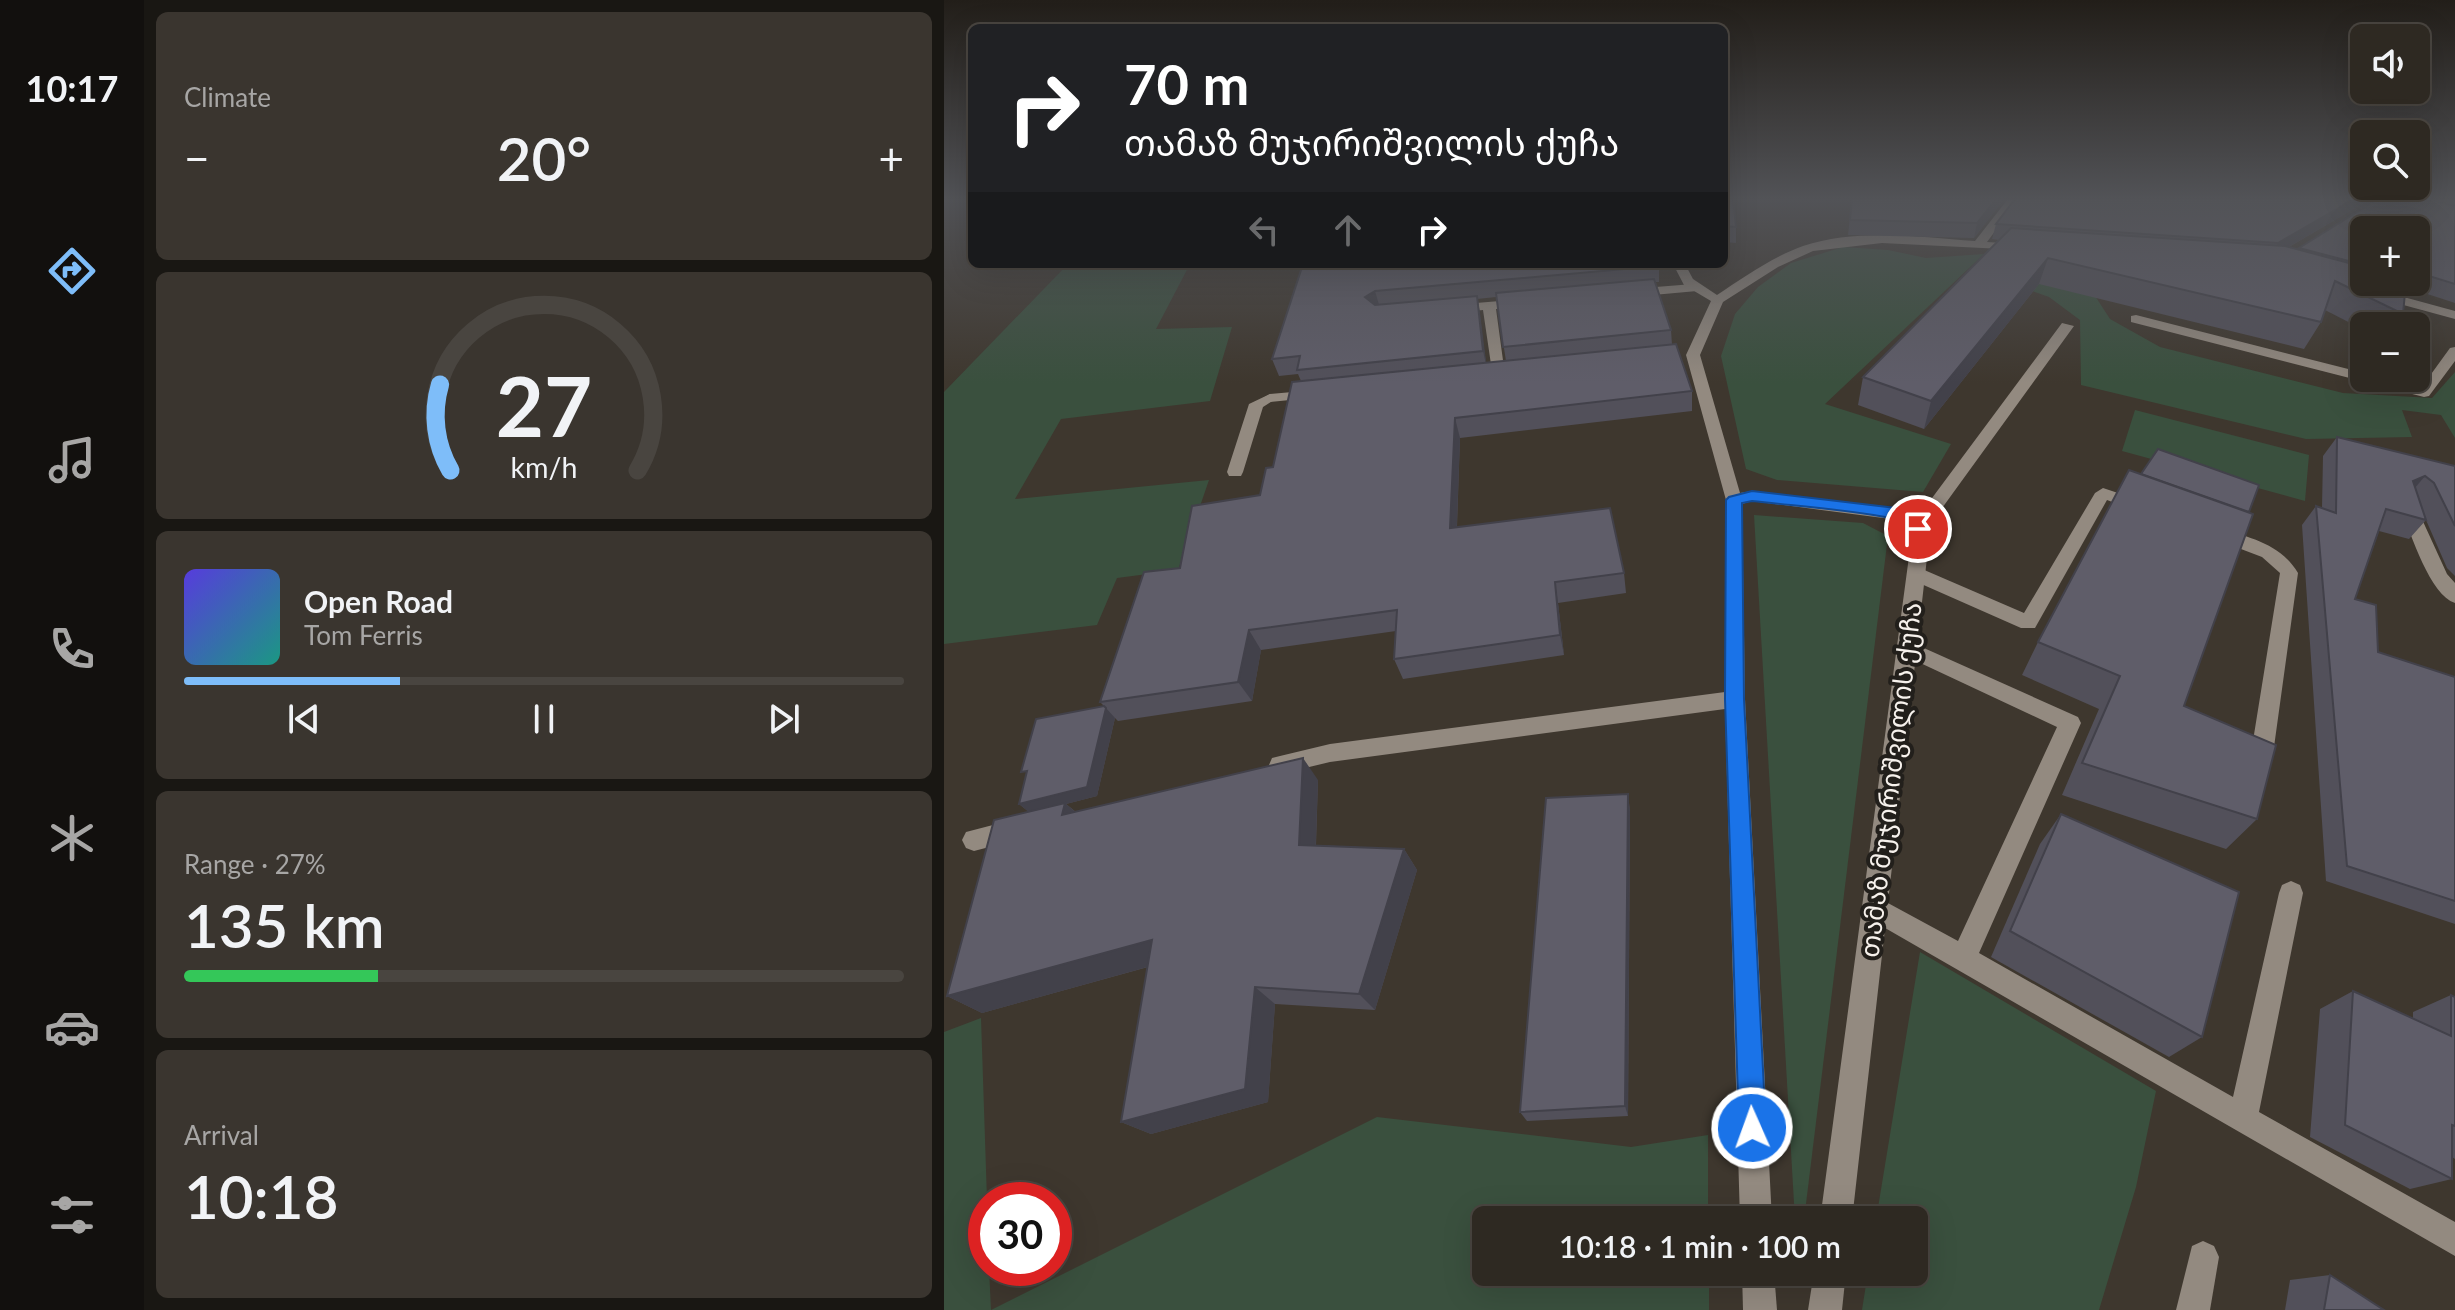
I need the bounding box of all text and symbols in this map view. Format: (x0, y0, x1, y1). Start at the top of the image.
map controls (2350, 24, 2430, 392)
button: sound (2350, 24, 2430, 104)
text: 70 m (1124, 50, 1249, 117)
icon: right (992, 56, 1096, 160)
text: 10:17 (26, 66, 118, 110)
text: Climate (184, 81, 271, 113)
text: თამაზ მუჯირიშვილის ქუჩა (1124, 120, 1619, 164)
button: search (2350, 120, 2430, 200)
text: 20° (497, 122, 591, 194)
text: − (184, 132, 210, 184)
text: + (878, 132, 904, 184)
icon: left (1242, 208, 1286, 252)
icon: ahead (1326, 208, 1370, 252)
icon: right (1410, 208, 1454, 252)
button: + (2350, 216, 2430, 296)
icon: directions (44, 243, 100, 299)
button: − (2350, 312, 2430, 392)
text: 27 (496, 355, 592, 455)
icon: music (44, 432, 100, 488)
text: km/h (511, 451, 577, 485)
pin (1884, 495, 1952, 563)
icon: arrive (1896, 507, 1940, 551)
text: Open Road (304, 583, 453, 619)
street label: თამაზ მუჯირიშვილის ქუჩა (1852, 600, 1929, 959)
text: Tom Ferris (304, 619, 423, 651)
icon: phone (44, 621, 100, 677)
icon: previous (282, 697, 326, 741)
icon: pause (522, 697, 566, 741)
icon: next (762, 697, 806, 741)
icon: climate (44, 810, 100, 866)
text: Range · 27% (184, 848, 326, 880)
text: 135 km (184, 889, 385, 961)
icon: car (44, 999, 100, 1055)
position arrow (1710, 1086, 1794, 1170)
text: Arrival (184, 1119, 259, 1151)
text: 10:18 (184, 1160, 338, 1232)
speed limit sign: 30 (968, 1182, 1072, 1286)
icon: filters (44, 1187, 100, 1243)
text: 10:18 · 1 min · 100 m (1559, 1228, 1841, 1264)

